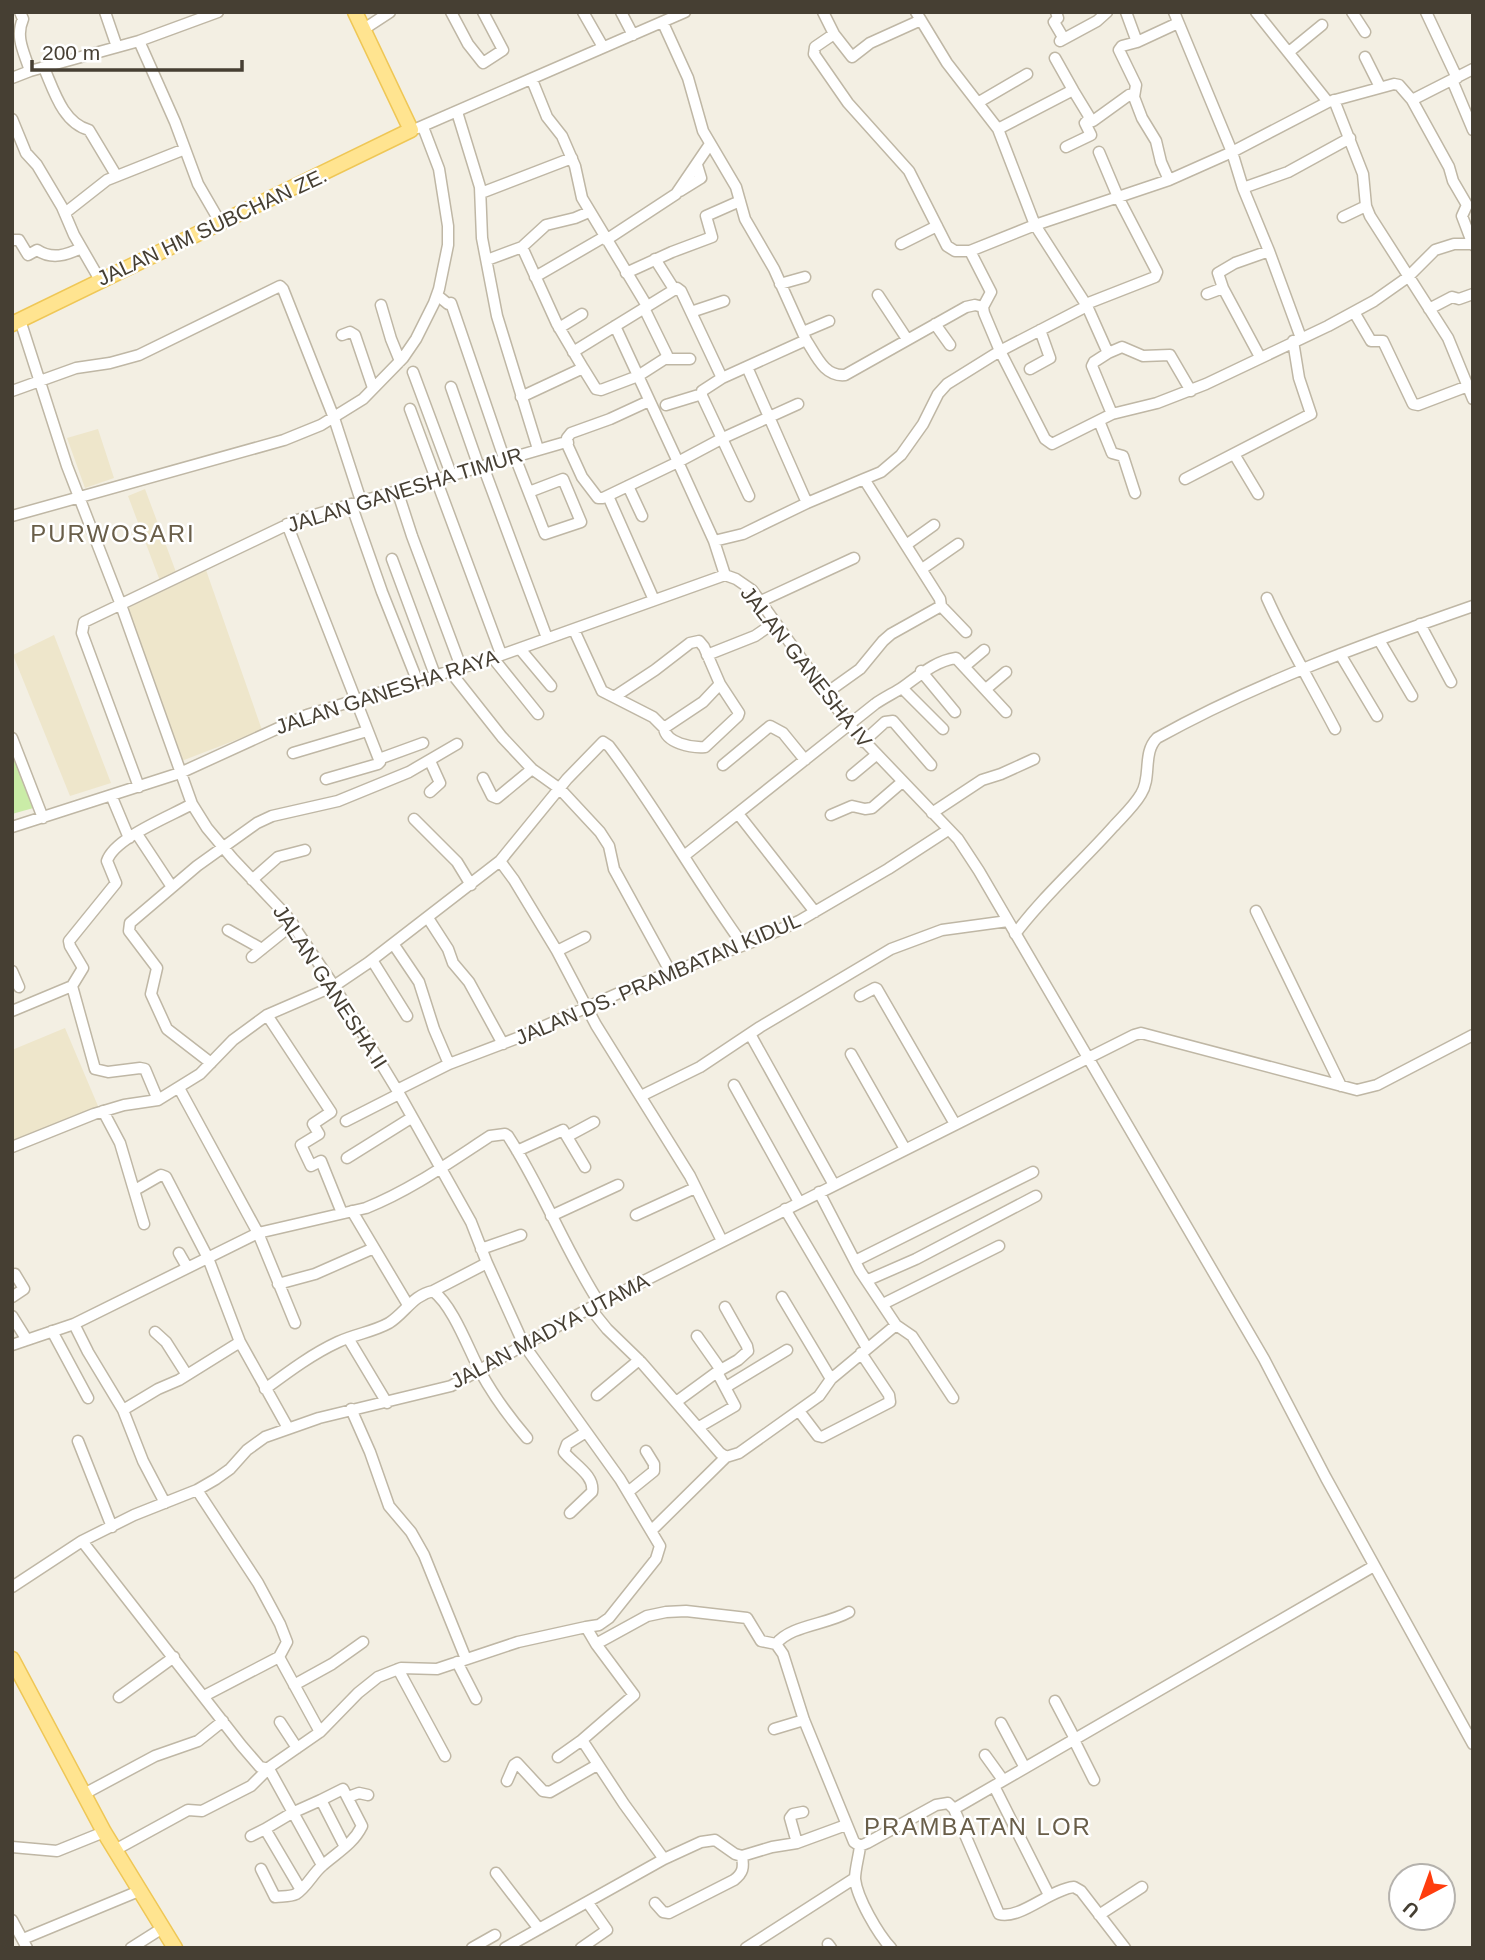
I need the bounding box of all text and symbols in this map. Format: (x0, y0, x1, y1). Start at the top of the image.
scale bar (32, 28, 242, 72)
text: 200 m (42, 41, 100, 64)
street label: JALAN HM SUBCHAN ZE. (93, 163, 330, 290)
street label: JALAN GANESHA TIMUR (285, 443, 525, 536)
district label: PURWOSARI (30, 520, 196, 547)
street label: JALAN GANESHA IV (736, 581, 877, 752)
street label: JALAN GANESHA RAYA (273, 645, 501, 738)
street label: JALAN GANESHA II (269, 901, 392, 1073)
street label: JALAN DS. PRAMBATAN KIDUL (512, 908, 804, 1049)
street label: JALAN MADYA UTAMA (447, 1269, 653, 1393)
district label: PRAMBATAN LOR (864, 1813, 1092, 1840)
north arrow (1387, 1862, 1457, 1932)
text: U (1399, 1897, 1423, 1922)

